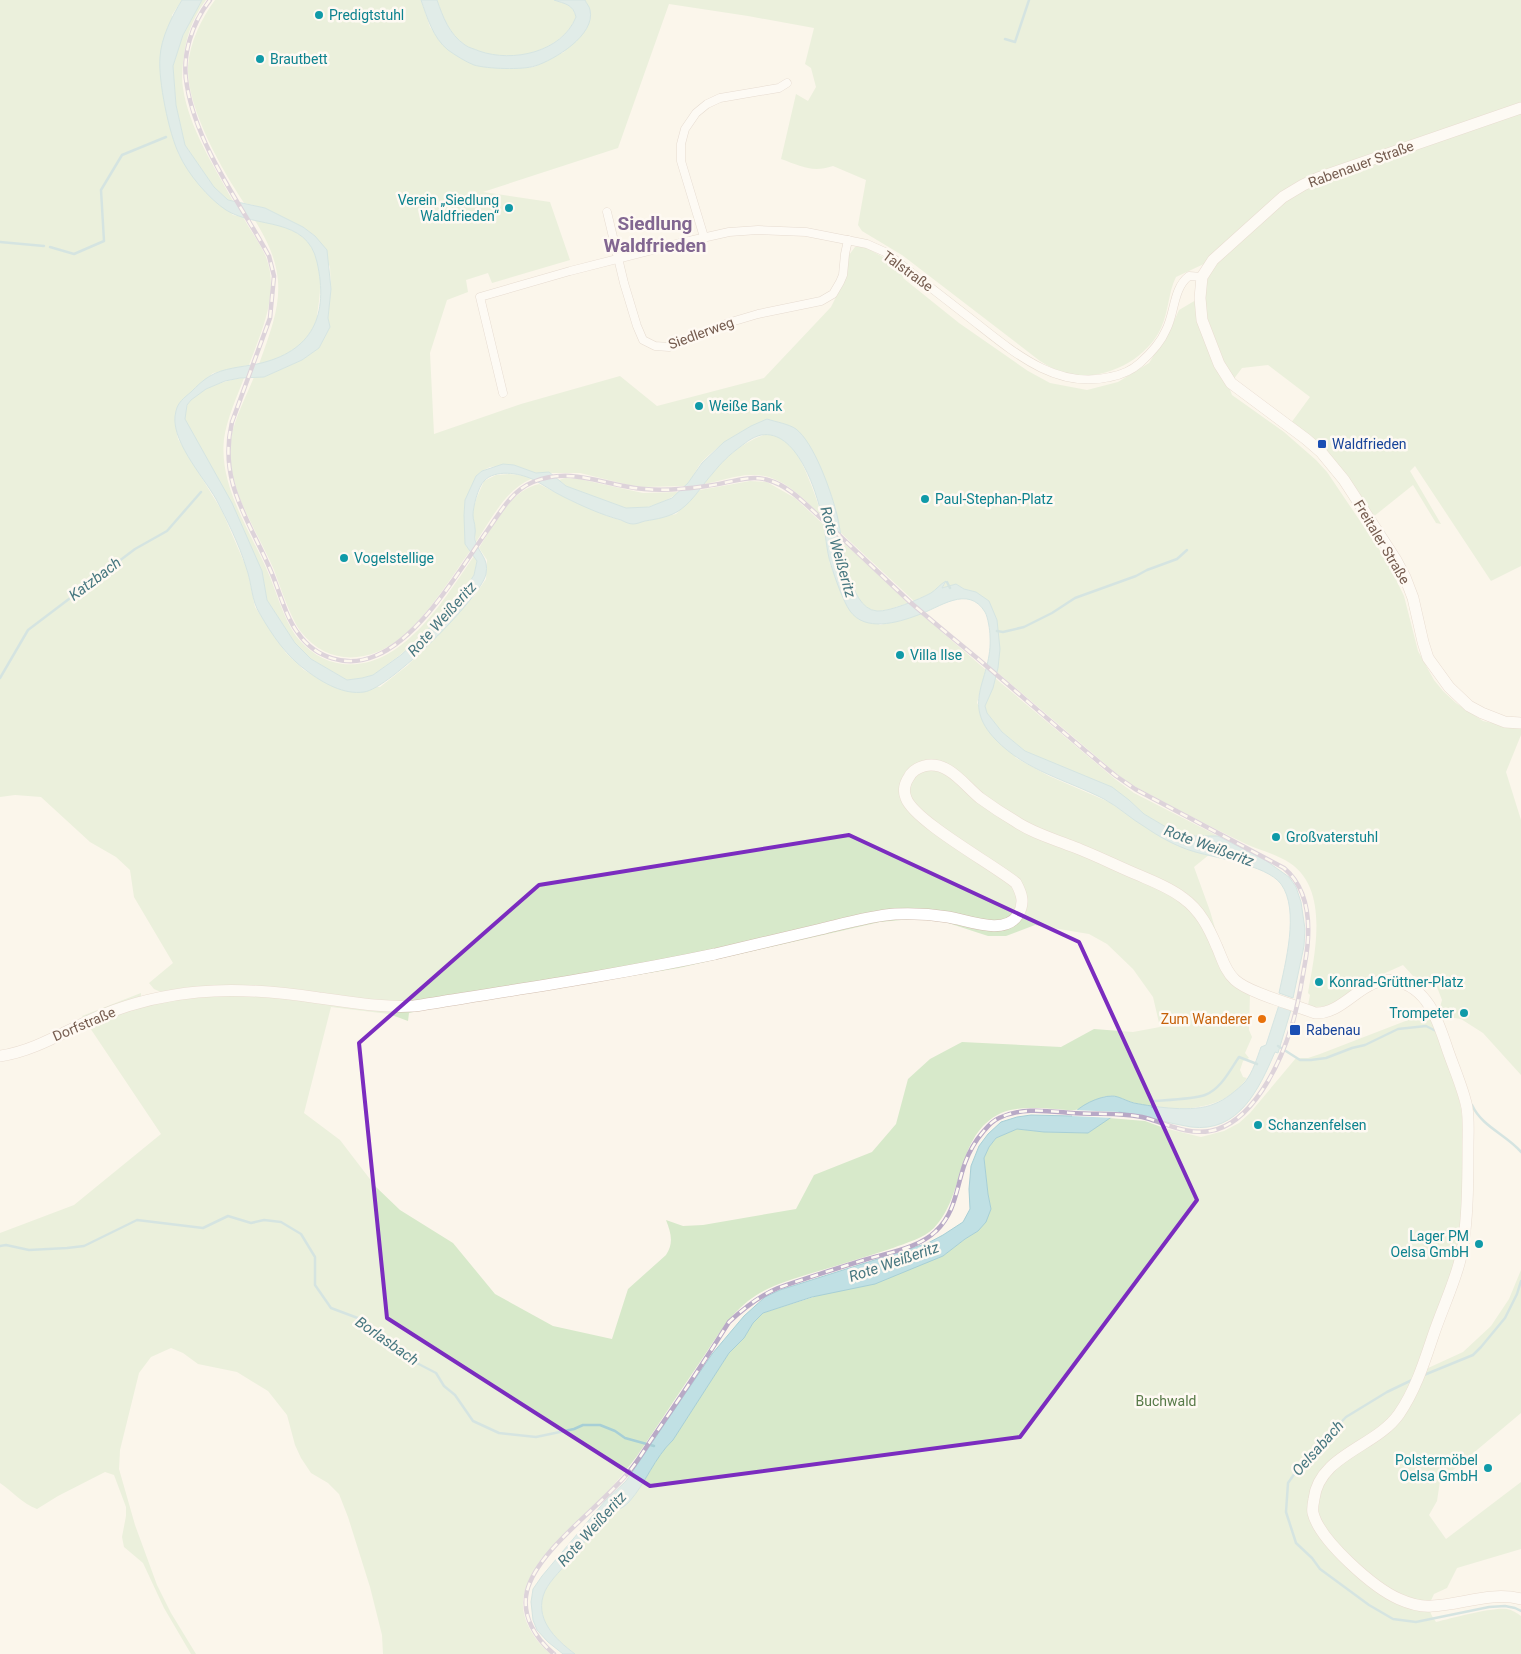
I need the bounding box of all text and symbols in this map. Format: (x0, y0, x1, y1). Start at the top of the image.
place label: Predigtstuhl (329, 7, 404, 23)
marker: Predigtstuhl (313, 9, 325, 21)
place label: Brautbett (270, 51, 328, 67)
marker: Brautbett (254, 53, 266, 65)
street label: Rabenauer Straße (1306, 138, 1416, 190)
place label: Verein „Siedlung Waldfrieden“ (398, 192, 499, 224)
marker: Verein „Siedlung Waldfrieden“ (503, 202, 515, 214)
district label: Siedlung Waldfrieden (604, 212, 706, 257)
street label: Talstraße (880, 247, 936, 295)
street label: Siedlerweg (666, 314, 736, 352)
place label: Weiße Bank (709, 398, 783, 414)
marker: Weiße Bank (693, 400, 705, 412)
place label: Waldfrieden (1332, 436, 1407, 452)
marker: Waldfrieden (1316, 438, 1328, 450)
place label: Paul-Stephan-Platz (935, 491, 1053, 507)
marker: Paul-Stephan-Platz (919, 493, 931, 505)
street label: Freitaler Straße (1351, 497, 1413, 587)
water label: Rote Weißeritz (816, 504, 860, 600)
place label: Vogelstellige (354, 550, 434, 566)
marker: Vogelstellige (338, 552, 350, 564)
water label: Katzbach (65, 554, 125, 604)
water label: Rote Weißeritz (404, 577, 481, 660)
place label: Villa Ilse (910, 647, 962, 663)
marker: Villa Ilse (894, 649, 906, 661)
water label: Rote Weißeritz (1162, 821, 1257, 871)
place label: Großvaterstuhl (1286, 829, 1378, 845)
marker: Großvaterstuhl (1270, 831, 1282, 843)
place label: Konrad-Grüttner-Platz (1329, 974, 1464, 990)
marker: Konrad-Grüttner-Platz (1313, 976, 1325, 988)
street label: Dorfstraße (50, 1004, 118, 1044)
place label: Trompeter (1389, 1005, 1454, 1021)
marker: Trompeter (1458, 1007, 1470, 1019)
place label: Zum Wanderer (1161, 1011, 1252, 1027)
marker: Zum Wanderer (1256, 1013, 1268, 1025)
place label: Rabenau (1306, 1022, 1361, 1038)
marker: Rabenau (1288, 1023, 1302, 1037)
place label: Schanzenfelsen (1268, 1117, 1367, 1133)
marker: Schanzenfelsen (1252, 1119, 1264, 1131)
place label: Lager PM Oelsa GmbH (1391, 1228, 1469, 1260)
water label: Rote Weißeritz (847, 1238, 942, 1286)
marker: Lager PM Oelsa GmbH (1473, 1238, 1485, 1250)
water label: Borlasbach (352, 1313, 422, 1369)
park label: Buchwald (1136, 1393, 1196, 1409)
water label: Oelsabach (1288, 1417, 1348, 1479)
place label: Polstermöbel Oelsa GmbH (1395, 1452, 1478, 1484)
marker: Polstermöbel Oelsa GmbH (1482, 1462, 1494, 1474)
water label: Rote Weißeritz (554, 1487, 631, 1570)

